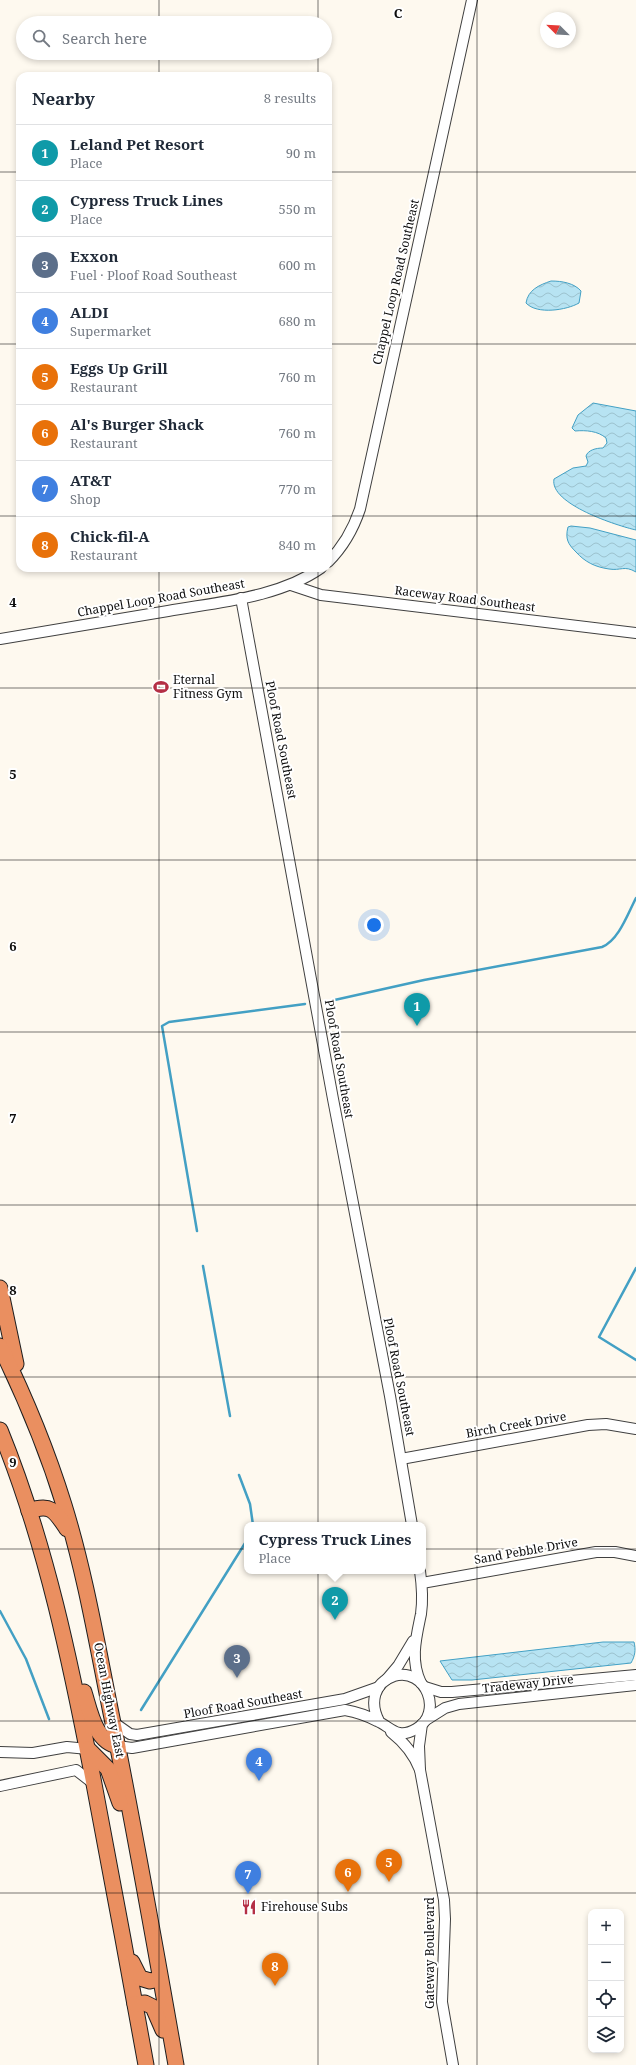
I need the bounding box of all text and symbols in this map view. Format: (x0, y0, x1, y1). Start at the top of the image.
text: C (394, 4, 403, 22)
north arrow (540, 12, 576, 48)
search box (16, 16, 332, 60)
icon: search (30, 27, 52, 49)
text: Search here (62, 28, 147, 48)
text: Nearby (32, 87, 95, 110)
text: 8 results (264, 89, 316, 107)
text: Leland Pet Resort (70, 134, 204, 154)
text: 1 (41, 144, 49, 162)
text: 90 m (286, 144, 316, 162)
text: Place (70, 154, 103, 172)
text: Cypress Truck Lines (70, 190, 223, 210)
street label: Chappel Loop Road Southeast (368, 197, 423, 366)
text: 2 (41, 200, 49, 218)
text: 550 m (279, 200, 316, 218)
text: Place (70, 210, 103, 228)
text: Exxon (70, 246, 118, 266)
text: 3 (41, 256, 49, 274)
text: 600 m (279, 256, 316, 274)
text: Fuel · Ploof Road Southeast (70, 266, 237, 284)
text: ALDI (70, 302, 109, 322)
text: 4 (41, 312, 49, 330)
text: 680 m (279, 312, 316, 330)
text: Supermarket (70, 322, 151, 340)
text: Eggs Up Grill (70, 358, 168, 378)
text: 5 (41, 368, 49, 386)
text: 760 m (279, 368, 316, 386)
text: Restaurant (70, 378, 138, 396)
text: Al's Burger Shack (70, 414, 204, 434)
text: 6 (41, 424, 49, 442)
text: 760 m (279, 424, 316, 442)
text: Restaurant (70, 434, 138, 452)
text: AT&T (70, 470, 111, 490)
text: 7 (41, 480, 49, 498)
text: 770 m (279, 480, 316, 498)
text: Shop (70, 490, 101, 508)
text: Chick-fil-A (70, 526, 149, 546)
text: 8 (41, 536, 49, 554)
text: 840 m (279, 536, 316, 554)
text: Restaurant (70, 546, 138, 564)
street label: Chappel Loop Road Southeast (76, 574, 246, 621)
street label: Raceway Road Southeast (394, 581, 536, 616)
text: 4 (9, 593, 17, 611)
place label: Eternal Fitness Gym (173, 671, 243, 702)
sports icon: Eternal Fitness Gym (152, 678, 170, 696)
street label: Ploof Road Southeast (262, 679, 301, 800)
text: 5 (9, 765, 17, 783)
your location (364, 915, 384, 935)
text: 6 (9, 937, 17, 955)
pin: 1 (404, 993, 430, 1026)
street label: Ploof Road Southeast (321, 998, 358, 1120)
text: 7 (9, 1109, 17, 1127)
text: 8 (9, 1281, 17, 1299)
street label: Ploof Road Southeast (380, 1316, 419, 1437)
street label: Birch Creek Drive (464, 1407, 567, 1442)
text: 9 (9, 1453, 17, 1471)
popup (244, 1522, 426, 1574)
text: Cypress Truck Lines (258, 1529, 412, 1549)
street label: Sand Pebble Drive (473, 1533, 579, 1568)
text: Place (258, 1549, 291, 1567)
pin: 2 (322, 1587, 348, 1620)
street label: Ocean Highway East (90, 1641, 129, 1759)
pin: 3 (224, 1645, 250, 1678)
street label: Tradeway Drive (481, 1670, 574, 1697)
street label: Ploof Road Southeast (182, 1685, 304, 1722)
pin: 4 (246, 1748, 272, 1781)
pin: 5 (376, 1849, 402, 1882)
pin: 6 (335, 1859, 361, 1892)
pin: 7 (235, 1861, 261, 1894)
street label: Gateway Boulevard (421, 1896, 438, 2009)
restaurant icon: Firehouse Subs (240, 1898, 258, 1916)
place label: Firehouse Subs (261, 1898, 348, 1915)
map controls (588, 1909, 624, 2053)
button: + (588, 1909, 624, 1945)
button: − (588, 1945, 624, 1981)
pin: 8 (262, 1953, 288, 1986)
button: locate (588, 1981, 624, 2017)
button: layers (588, 2017, 624, 2053)

